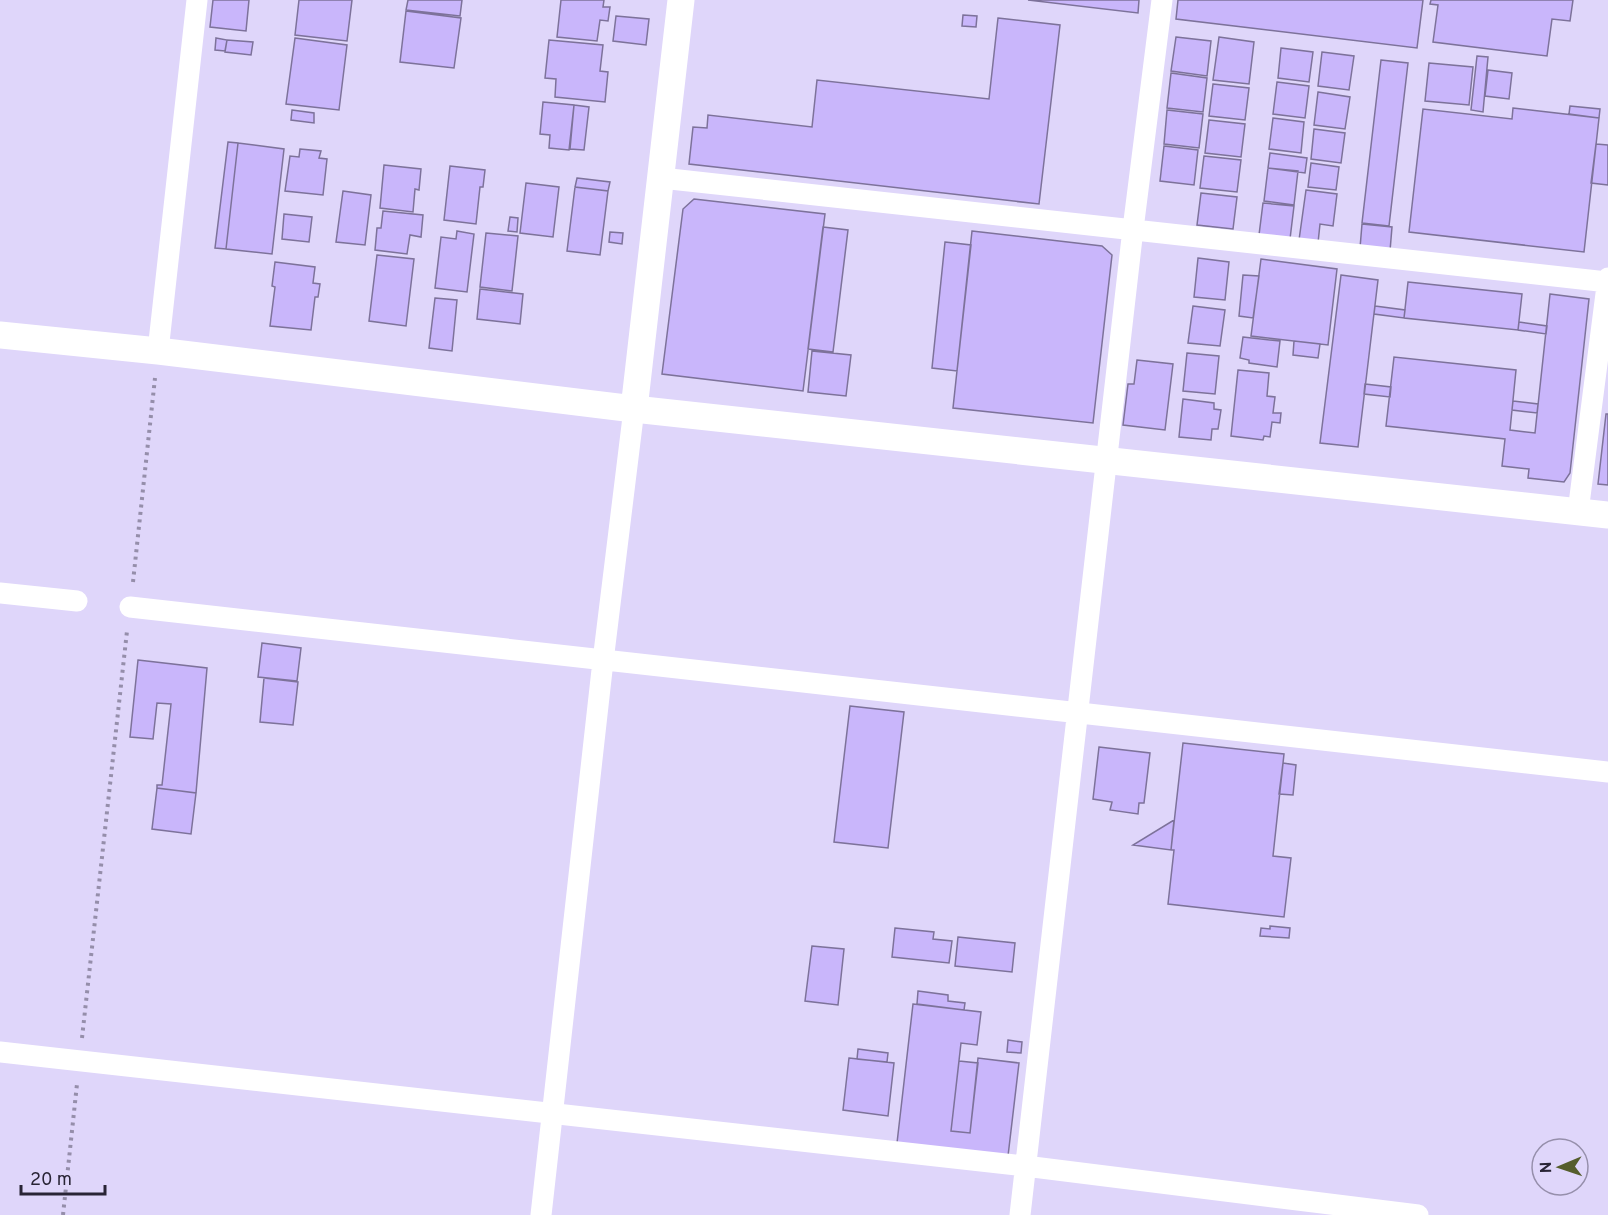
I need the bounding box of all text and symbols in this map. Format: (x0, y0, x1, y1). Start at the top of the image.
north arrow (1530, 1137, 1590, 1197)
scale bar (21, 1158, 105, 1196)
text: N (1537, 1161, 1557, 1174)
text: 20 m (30, 1169, 72, 1192)

